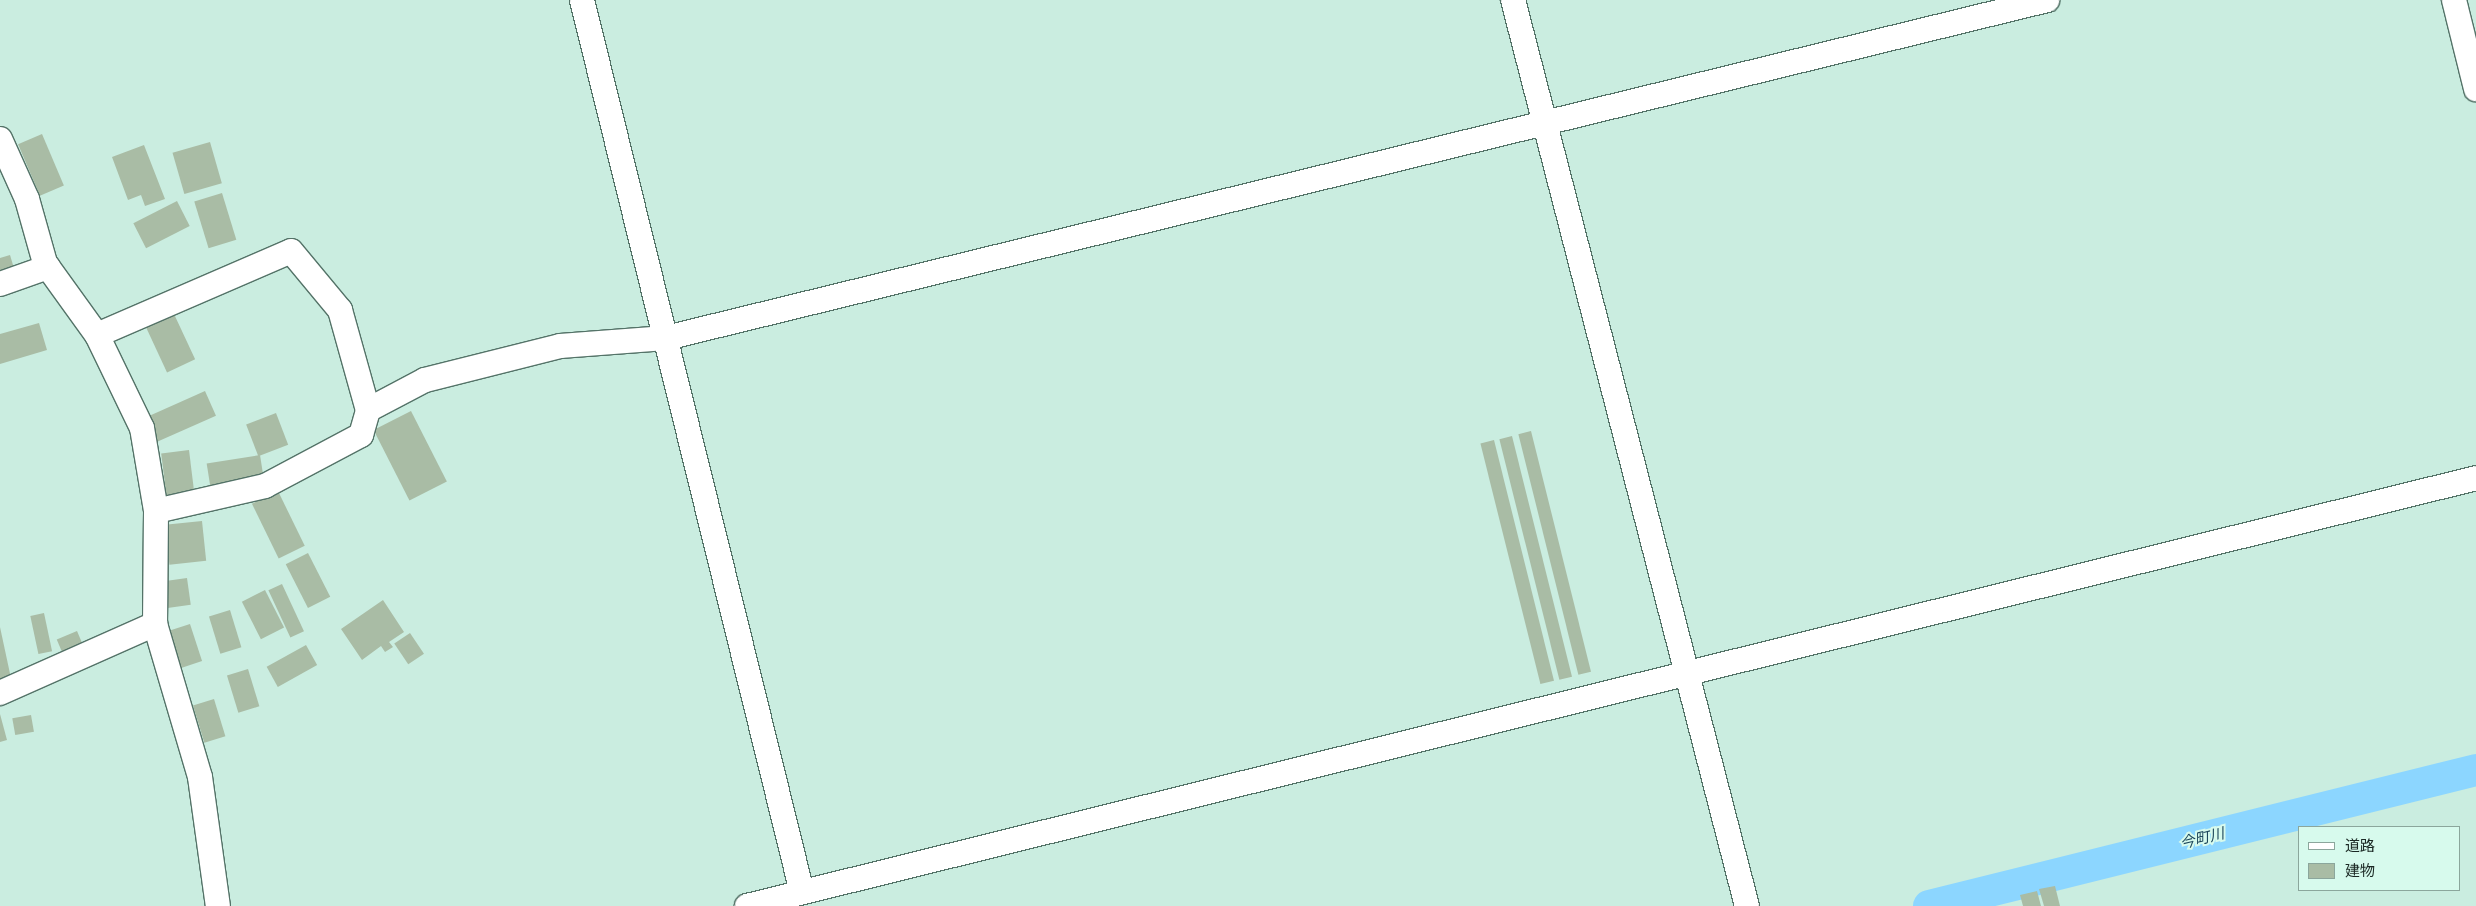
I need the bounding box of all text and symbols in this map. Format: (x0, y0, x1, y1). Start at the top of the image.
water label: 今町川 (2178, 824, 2226, 852)
legend (2298, 826, 2461, 891)
text: 道路 (2345, 835, 2375, 856)
text: 建物 (2345, 860, 2375, 881)

